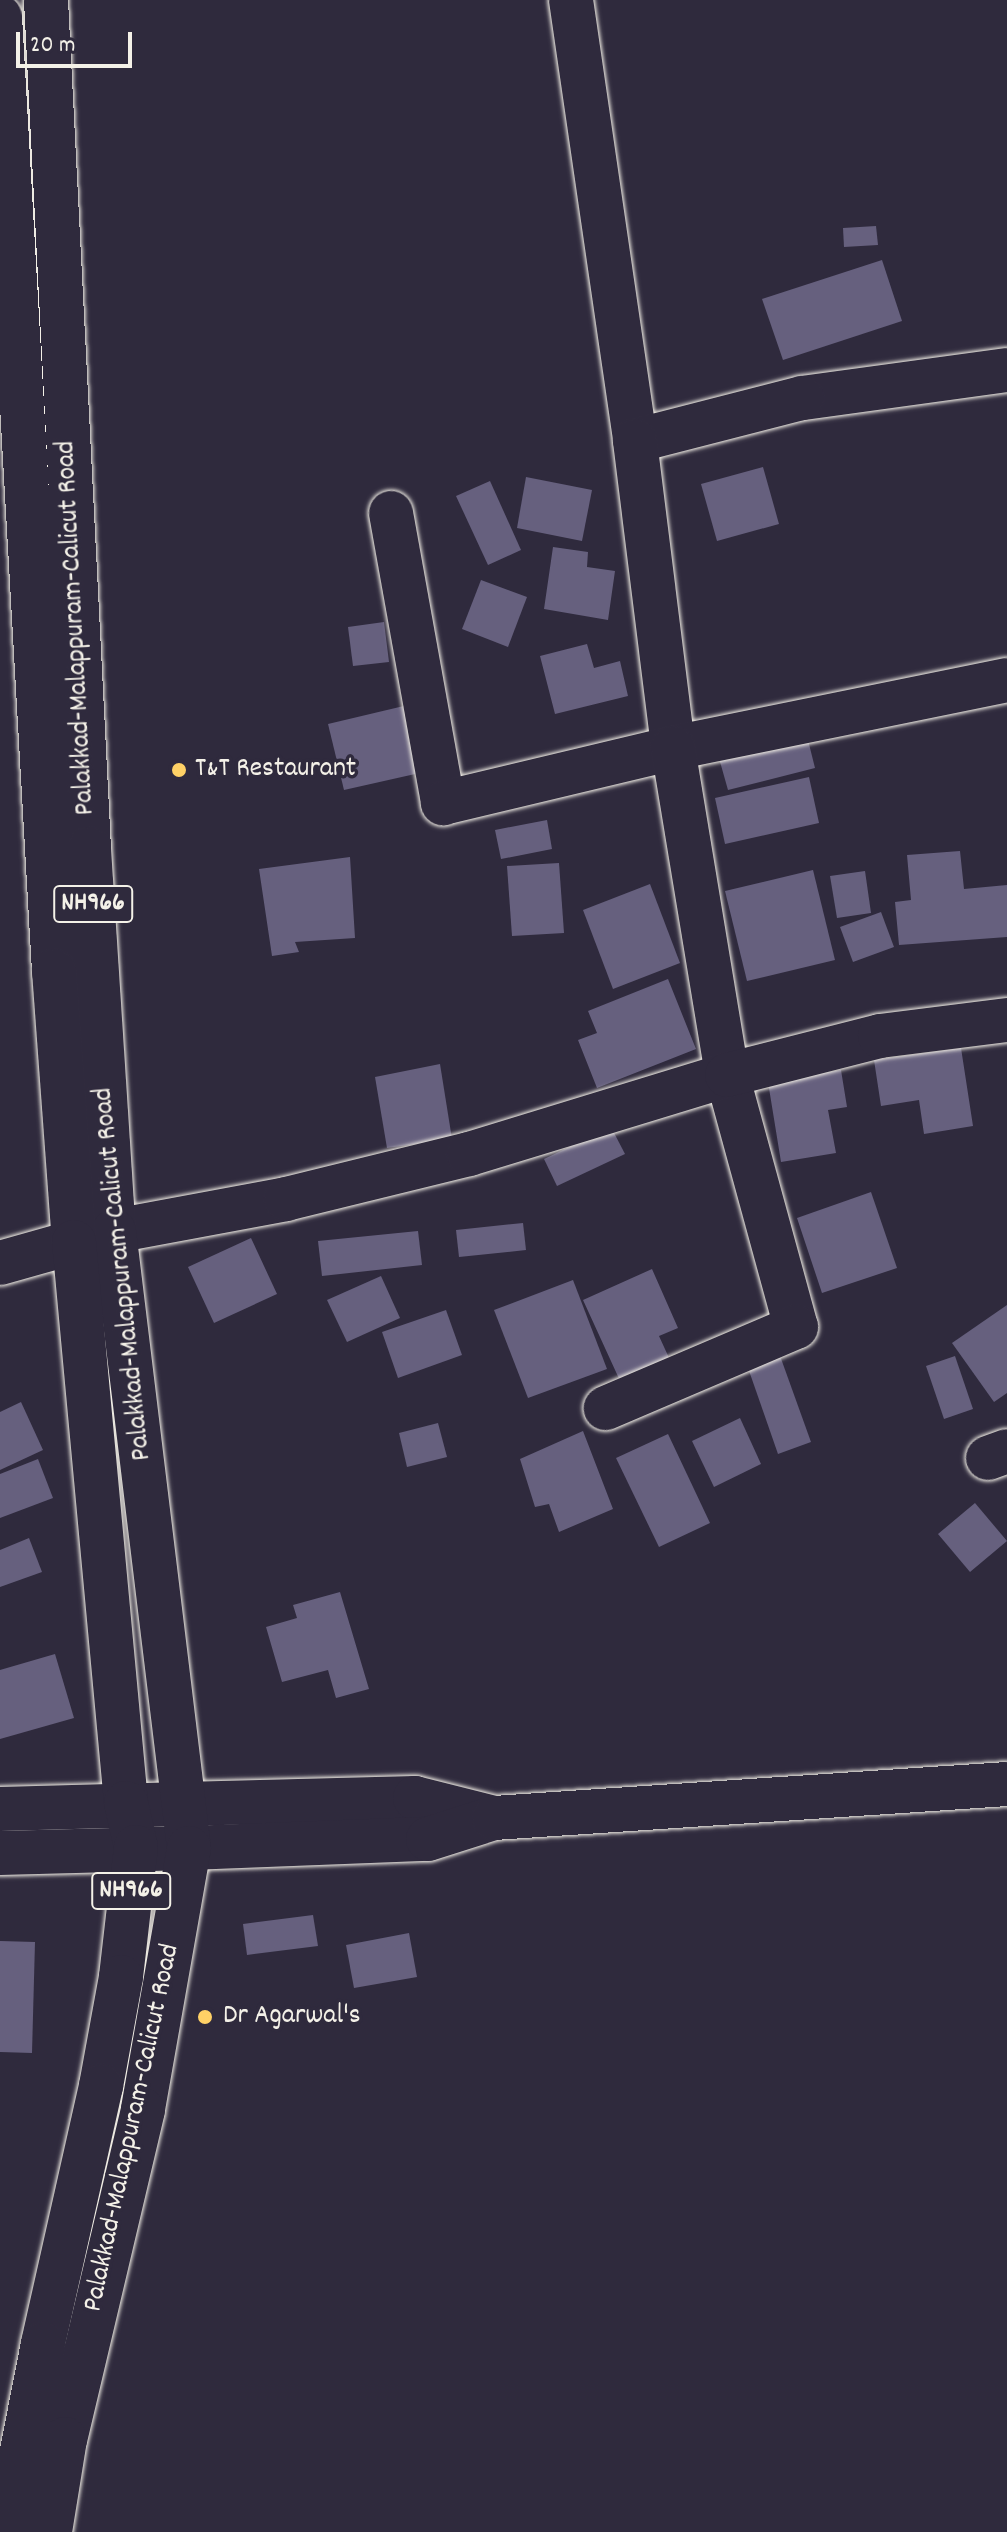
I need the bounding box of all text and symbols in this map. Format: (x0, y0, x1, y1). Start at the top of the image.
scale bar (20, 16, 136, 66)
text: 20 m (30, 29, 76, 63)
street label: Palakkad-Malappuram-Calicut Road (50, 440, 104, 816)
place label: T&T Restaurant (195, 753, 356, 787)
marker: T&T Restaurant (170, 761, 188, 779)
road number: NH966 (53, 882, 133, 926)
street label: Palakkad-Malappuram-Calicut Road (88, 1086, 160, 1462)
road number: NH966 (91, 1869, 171, 1913)
street label: Palakkad-Malappuram-Calicut Road (78, 1941, 188, 2315)
place label: Dr Agarwal's (223, 2000, 360, 2034)
marker: Dr Agarwal's (194, 2006, 216, 2028)

